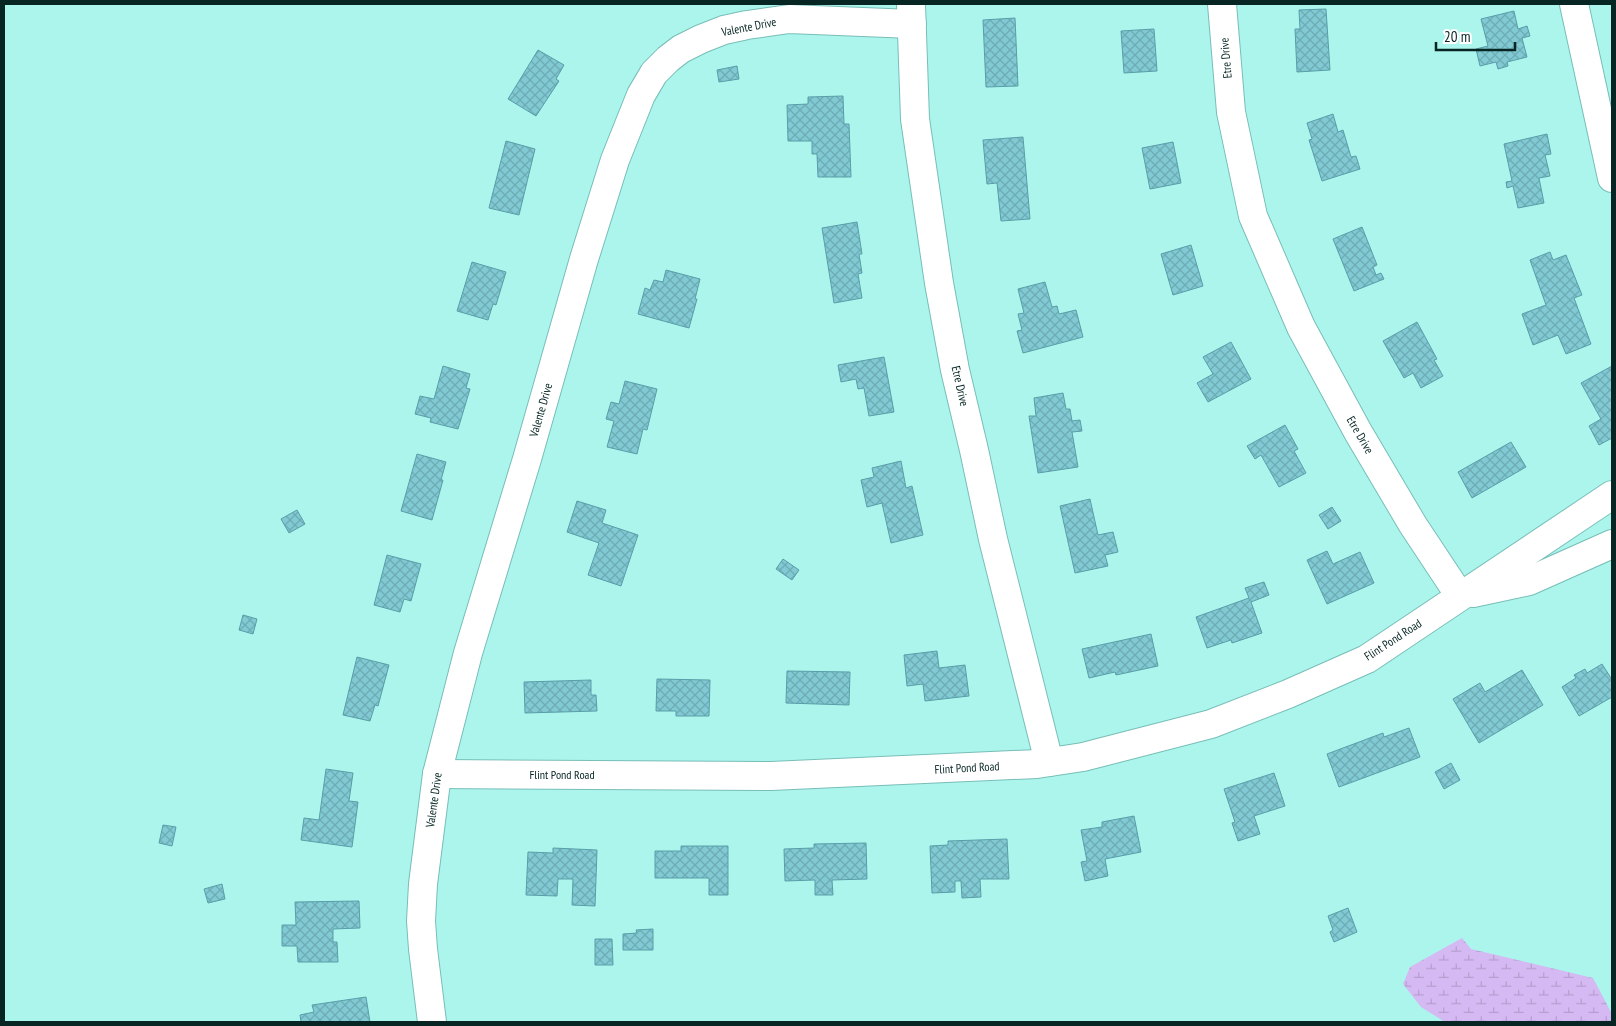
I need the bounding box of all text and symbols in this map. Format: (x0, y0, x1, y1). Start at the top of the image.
street label: Valente Drive (719, 14, 778, 39)
scale bar (1436, 20, 1515, 52)
text: 20 m (1444, 27, 1470, 46)
street label: Etre Drive (1216, 37, 1235, 79)
street label: Etre Drive (949, 364, 972, 408)
street label: Valente Drive (525, 381, 555, 440)
street label: Etre Drive (1344, 413, 1377, 456)
street label: Flint Pond Road (1361, 616, 1424, 664)
street label: Flint Pond Road (934, 758, 1000, 777)
street label: Flint Pond Road (529, 767, 595, 782)
street label: Valente Drive (422, 771, 445, 829)

